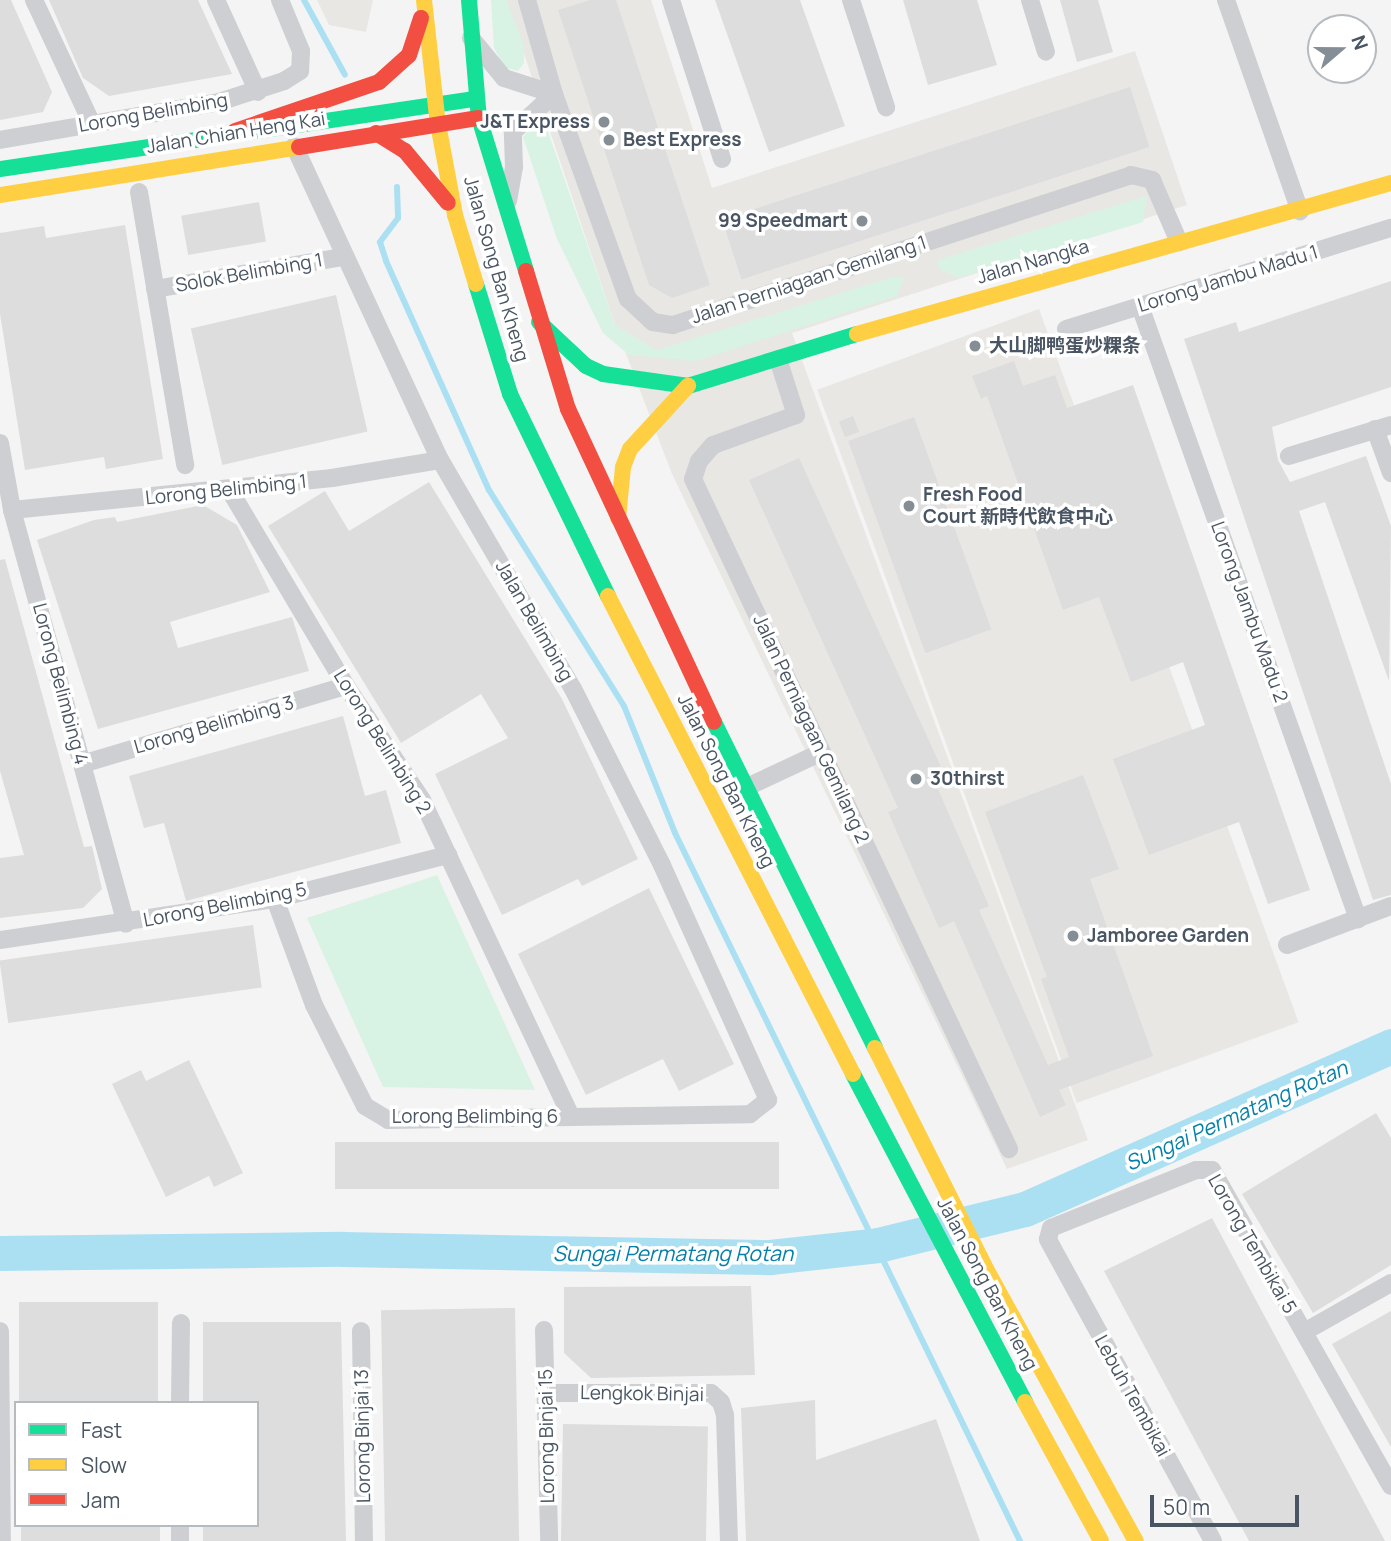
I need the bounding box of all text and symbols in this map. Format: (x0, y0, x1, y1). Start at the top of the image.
north arrow (1307, 14, 1377, 84)
text: N (1345, 32, 1374, 53)
street label: Lorong Belimbing (77, 89, 229, 137)
street label: Jalan Chian Heng Kai (145, 108, 327, 158)
place label: J&T Express (480, 111, 590, 133)
marker: J&T Express (596, 114, 612, 130)
place label: Best Express (623, 129, 741, 151)
marker: Best Express (601, 132, 617, 148)
street label: Jalan Song Ban Kheng (459, 174, 533, 364)
place label: 99 Speedmart (718, 210, 848, 232)
marker: 99 Speedmart (854, 213, 870, 229)
street label: Jalan Perniagaan Gemilang 1 (688, 231, 930, 329)
street label: Jalan Nangka (974, 235, 1092, 289)
street label: Lorong Jambu Madu 1 (1135, 241, 1321, 317)
street label: Solok Belimbing 1 (174, 249, 324, 297)
place label: 大山脚鸭蛋炒粿条 (989, 335, 1141, 357)
marker: 大山脚鸭蛋炒粿条 (967, 338, 983, 354)
street label: Lorong Belimbing 1 (144, 470, 308, 510)
place label: Fresh Food Court 新時代飲食中心 (923, 484, 1113, 528)
marker: Fresh Food Court 新時代飲食中心 (901, 498, 917, 514)
street label: Lorong Jambu Madu 2 (1206, 519, 1292, 705)
street label: Jalan Belimbing (490, 557, 578, 685)
street label: Lorong Belimbing 4 (27, 601, 93, 767)
street label: Jalan Perniagaan Gemilang 2 (748, 611, 874, 847)
street label: Lorong Belimbing 2 (328, 666, 436, 818)
street label: Jalan Song Ban Kheng (672, 690, 780, 872)
street label: Lorong Belimbing 3 (131, 691, 297, 759)
place label: 30thirst (930, 768, 1005, 790)
marker: 30thirst (908, 771, 924, 787)
street label: Lorong Belimbing 5 (141, 878, 309, 932)
place label: Jamboree Garden (1087, 925, 1249, 947)
marker: Jamboree Garden (1065, 928, 1081, 944)
water label: Sungai Permatang Rotan (1121, 1055, 1351, 1175)
street label: Lorong Belimbing 6 (392, 1106, 558, 1128)
street label: Lorong Tembikai 5 (1203, 1170, 1301, 1318)
street label: Jalan Song Ban Kheng (932, 1194, 1042, 1374)
water label: Sungai Permatang Rotan (553, 1240, 793, 1266)
street label: Lebuh Tembikai (1089, 1331, 1175, 1461)
street label: Lorong Binjai 13 (350, 1369, 376, 1503)
street label: Lorong Binjai 15 (534, 1369, 560, 1503)
street label: Lengkok Binjai (580, 1382, 704, 1406)
legend (14, 1401, 259, 1527)
text: Fast (81, 1416, 122, 1444)
text: Slow (81, 1451, 127, 1479)
scale bar (1153, 1482, 1302, 1526)
text: Jam (81, 1486, 120, 1514)
text: 50 m (1163, 1493, 1210, 1521)

